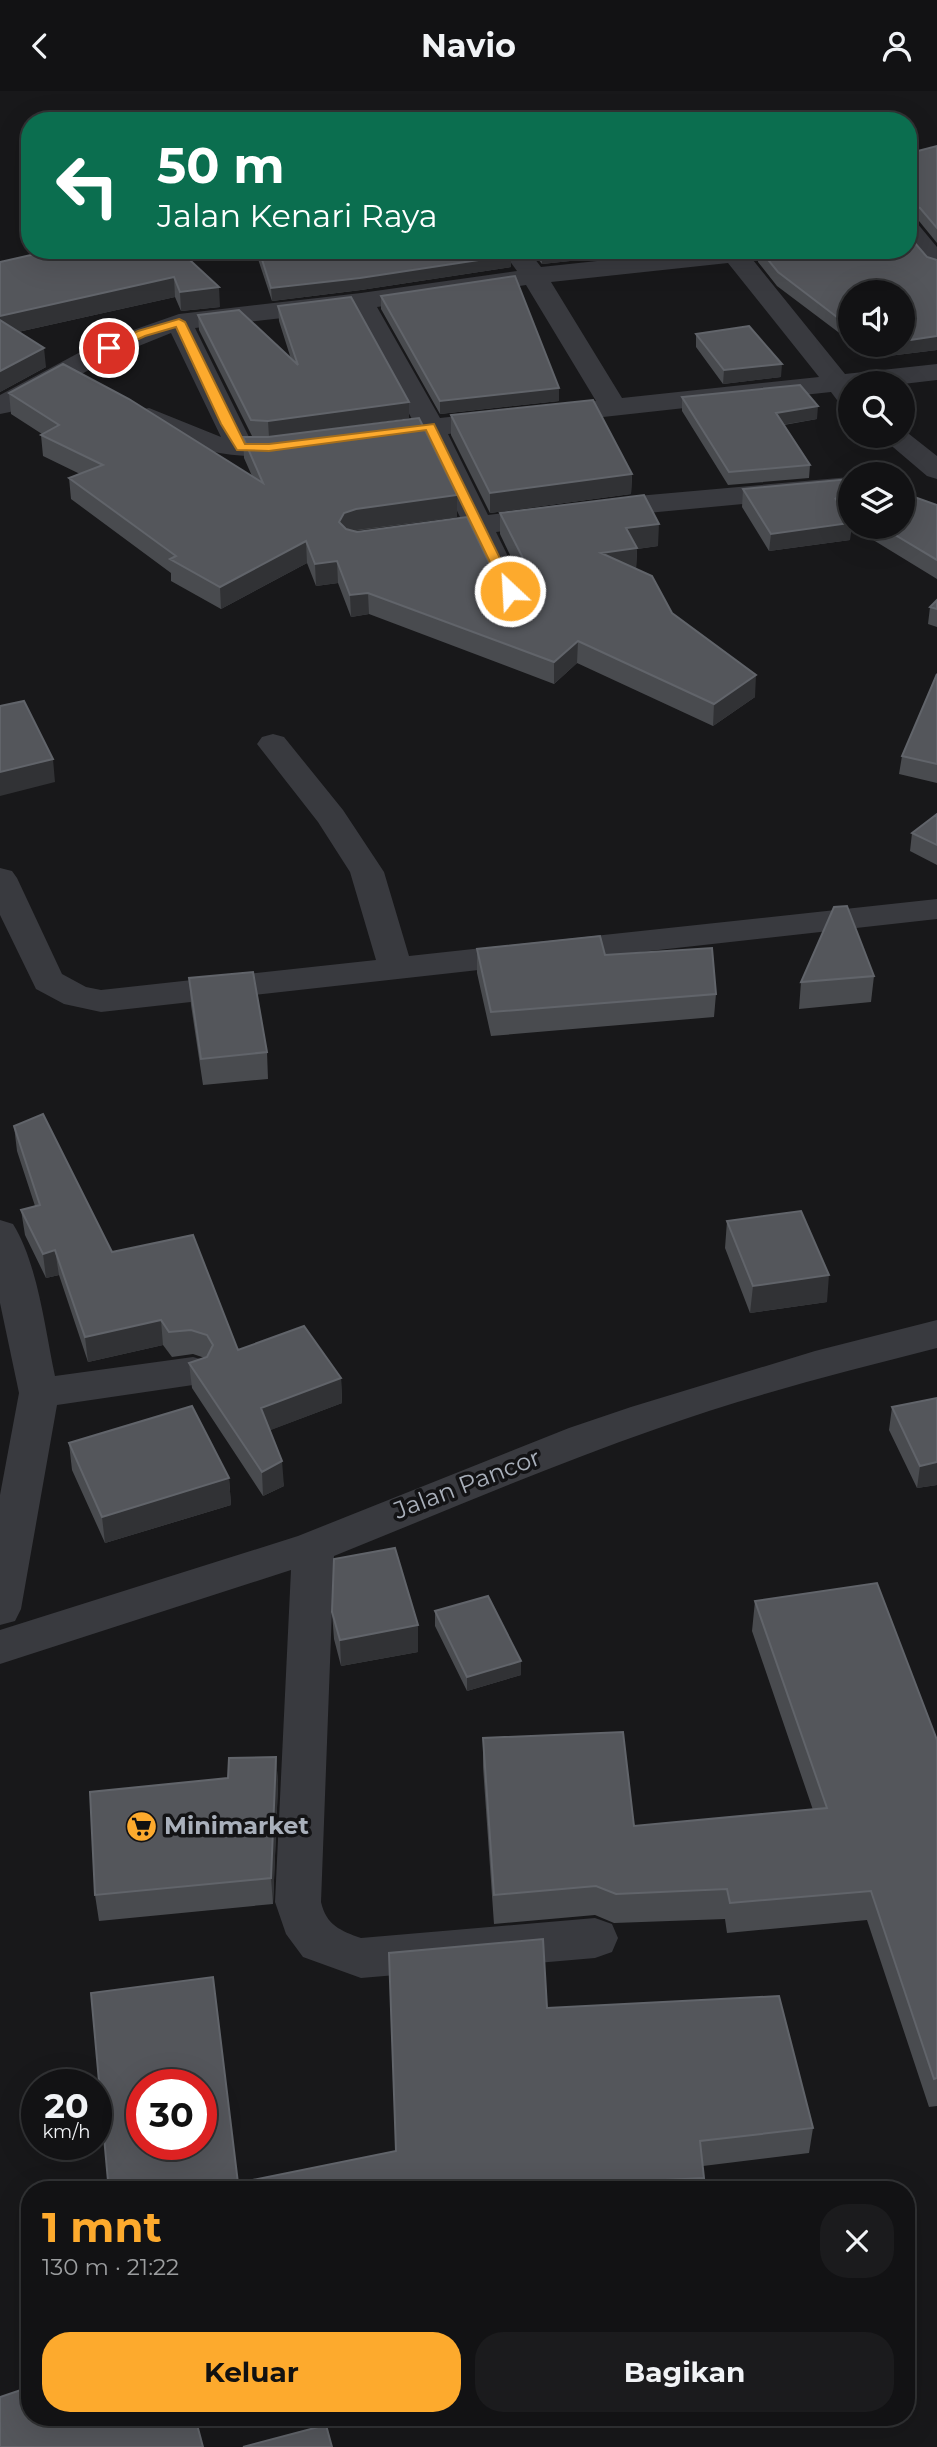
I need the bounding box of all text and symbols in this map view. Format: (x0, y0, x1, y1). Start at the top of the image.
text: Navio (421, 26, 516, 65)
icon: back (21, 27, 59, 65)
icon: person (878, 27, 916, 65)
text: 50 m (157, 136, 285, 195)
icon: left (42, 140, 133, 231)
text: Jalan Kenari Raya (157, 196, 438, 235)
map controls (838, 280, 915, 539)
button: sound (838, 280, 915, 357)
pin (79, 318, 139, 378)
icon: arrive (90, 329, 128, 367)
button: search (838, 371, 915, 448)
button: layers (838, 462, 915, 539)
position arrow (473, 554, 547, 628)
street label: Jalan Pancor (389, 1442, 544, 1525)
supermarket icon: Minimarket (124, 1809, 158, 1843)
place label: Minimarket (164, 1811, 310, 1840)
speed limit sign: 30 (126, 2069, 217, 2160)
text: 20 (44, 2084, 89, 2127)
text: km/h (42, 2121, 91, 2143)
text: 1 mnt (42, 2201, 162, 2253)
button: close (820, 2204, 894, 2278)
text: 130 m · 21:22 (42, 2253, 179, 2281)
button: Keluar (42, 2332, 461, 2412)
button: Bagikan (475, 2332, 894, 2412)

